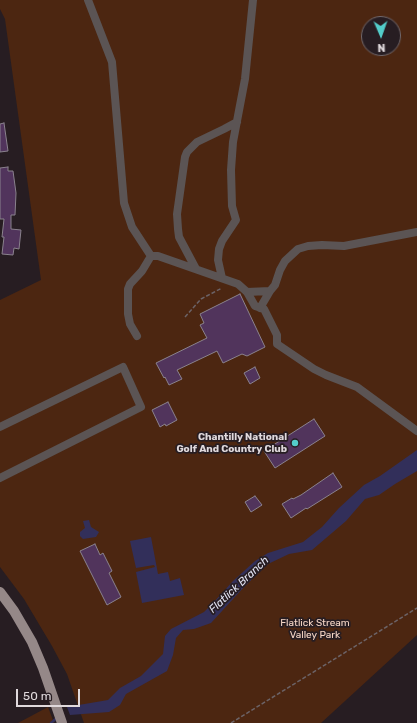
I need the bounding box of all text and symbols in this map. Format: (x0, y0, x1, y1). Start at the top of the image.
north arrow (361, 16, 401, 56)
text: N (377, 41, 386, 54)
place label: Chantilly National Golf And Country Club (176, 431, 287, 454)
marker: Chantilly National Golf And Country Club (290, 438, 300, 448)
water label: Flatlick Branch (206, 554, 272, 616)
park label: Flatlick Stream Valley Park (280, 617, 350, 640)
scale bar (18, 681, 82, 707)
text: 50 m (23, 689, 51, 703)

